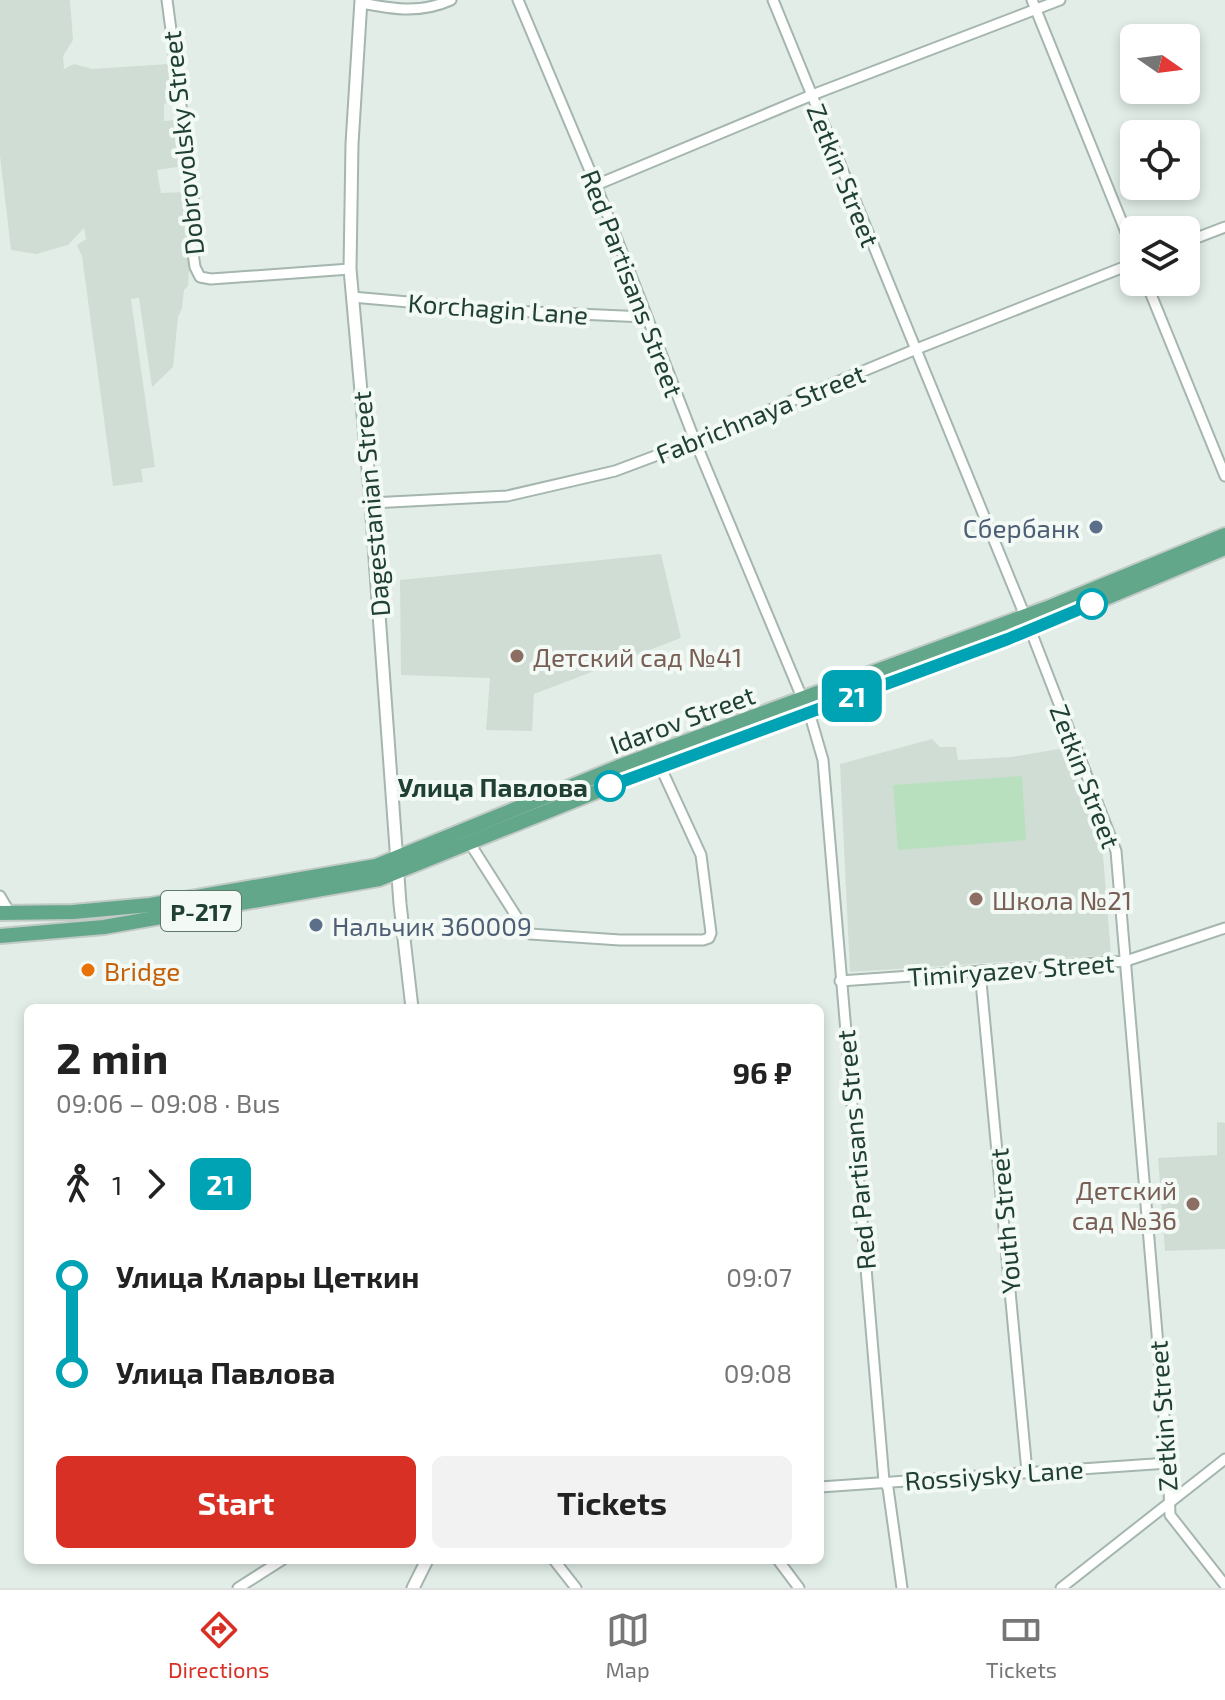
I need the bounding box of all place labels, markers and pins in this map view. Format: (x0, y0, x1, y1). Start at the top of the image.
place label: Сбербанк (963, 512, 1080, 543)
marker: Сбербанк (1087, 518, 1105, 536)
unlabelled marker (1077, 589, 1107, 619)
place label: Детский сад №41 (533, 641, 742, 672)
marker: Детский сад №41 (508, 647, 526, 665)
place label: Улица Павлова (398, 771, 588, 802)
marker: Улица Павлова (595, 771, 625, 801)
place label: Школа №21 (992, 884, 1132, 915)
marker: Школа №21 (967, 890, 985, 908)
place label: Нальчик 360009 (332, 910, 532, 941)
marker: Нальчик 360009 (307, 916, 325, 934)
place label: Bridge (104, 955, 180, 986)
marker: Bridge (79, 961, 97, 979)
place label: Детский сад №36 (1072, 1174, 1177, 1235)
marker: Детский сад №36 (1184, 1195, 1202, 1213)

